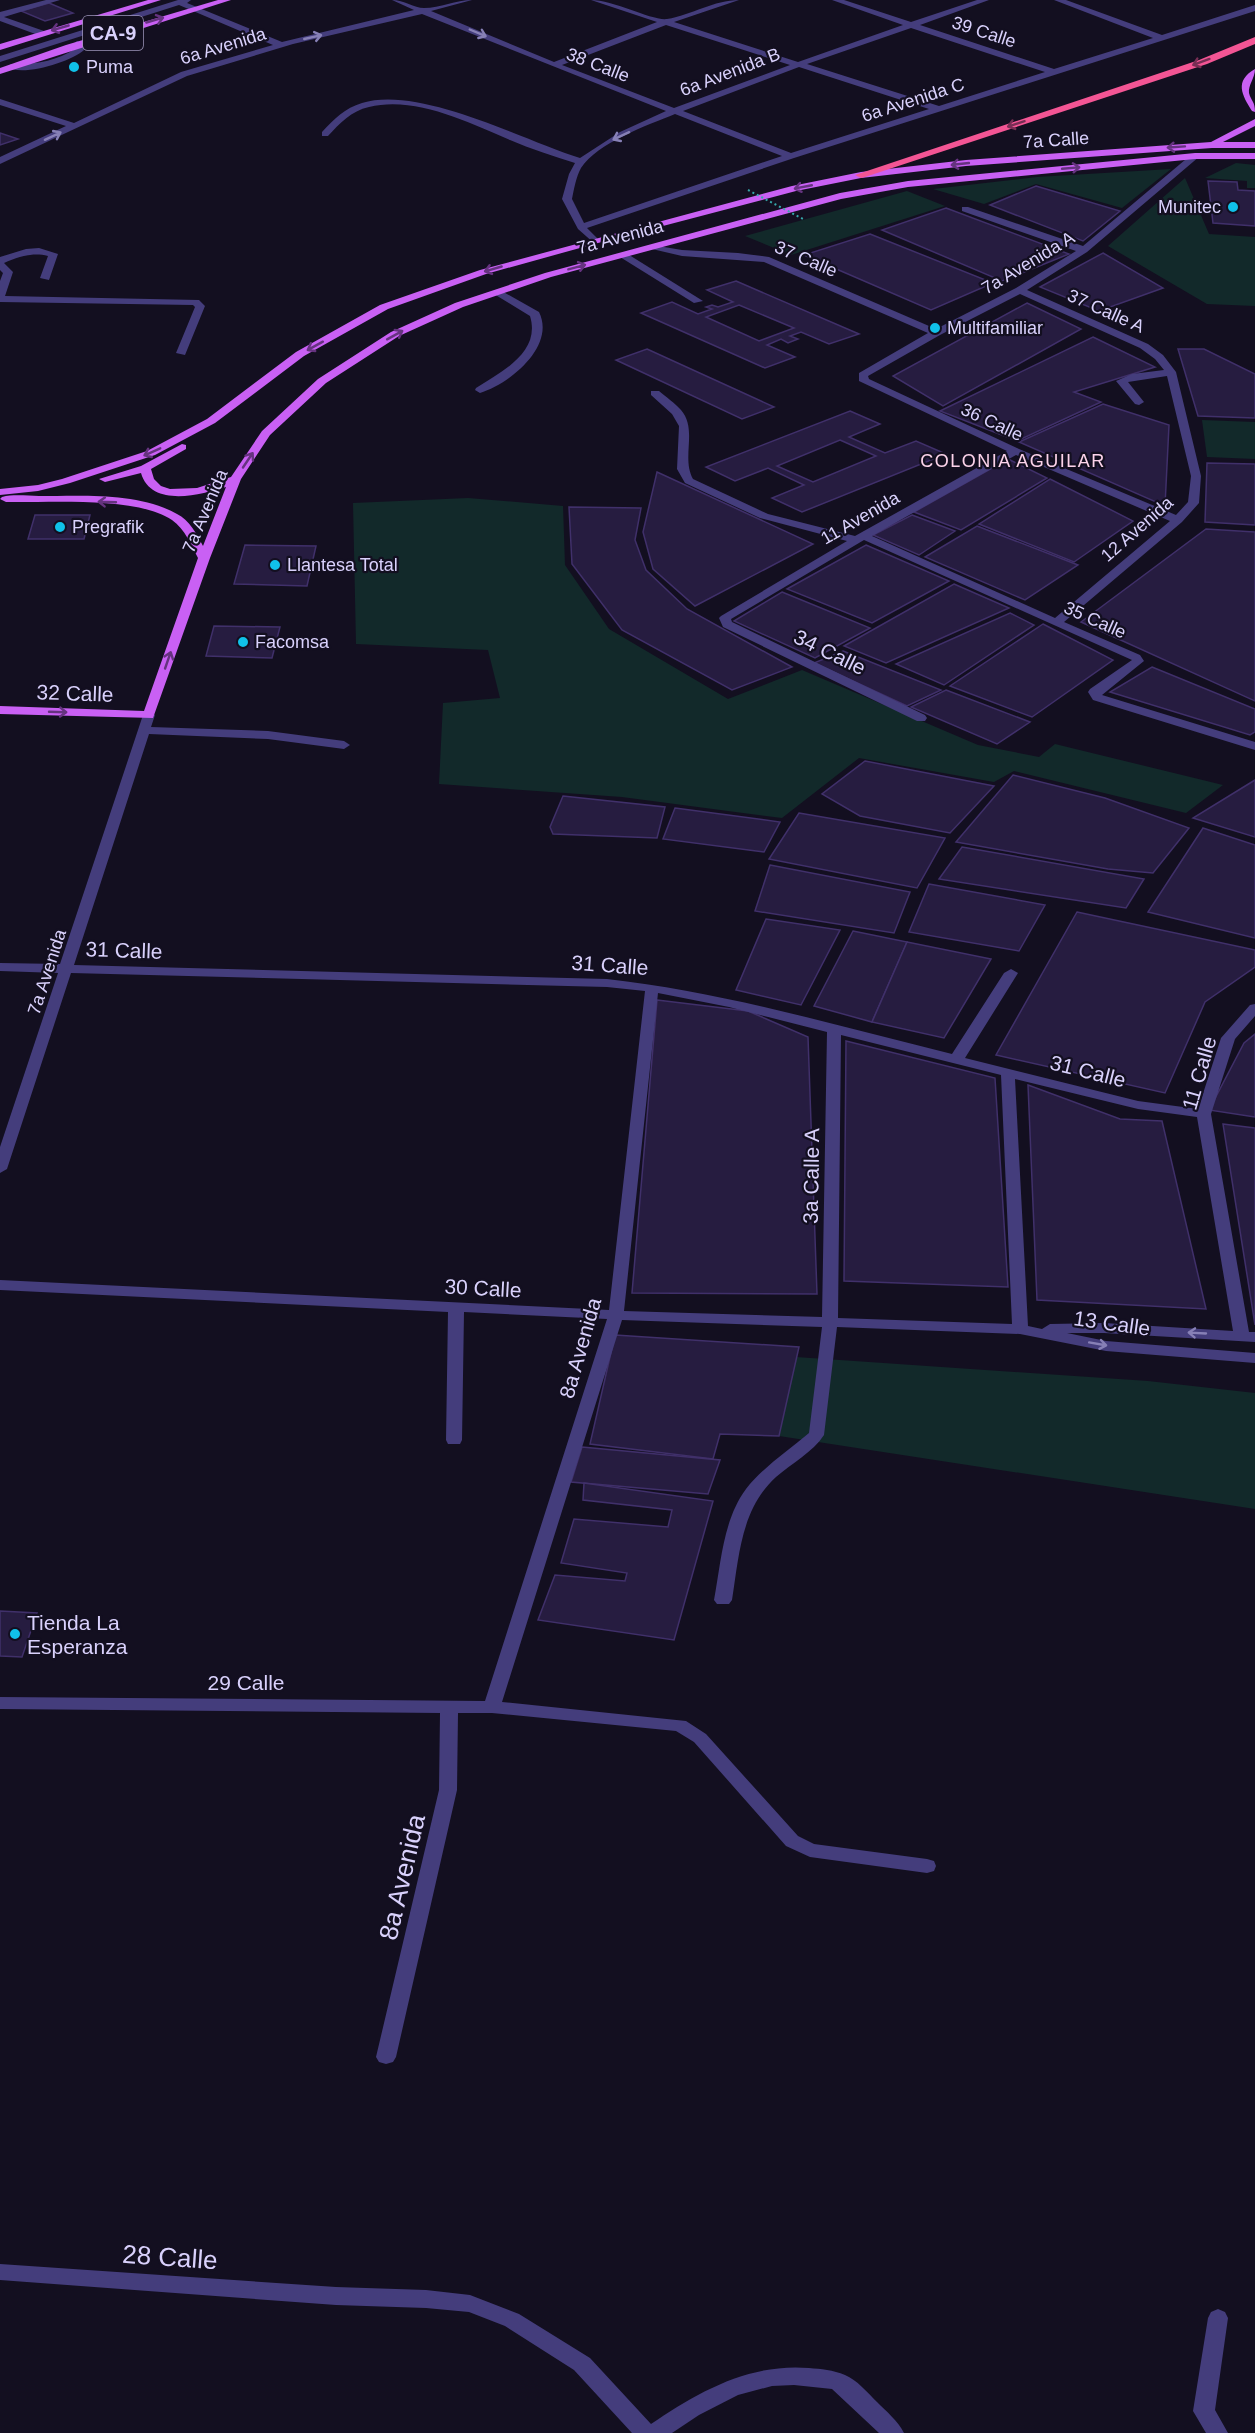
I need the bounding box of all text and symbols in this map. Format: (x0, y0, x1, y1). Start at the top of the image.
street label: 39 Calle (950, 12, 1018, 52)
one-way arrow (146, 14, 165, 26)
road number: CA-9 (83, 16, 143, 50)
one-way arrow (51, 22, 70, 34)
street label: 6a Avenida (178, 23, 269, 69)
one-way arrow (468, 28, 486, 39)
one-way arrow (303, 31, 322, 43)
street label: 38 Calle (564, 44, 632, 86)
street label: 6a Avenida B (677, 44, 783, 100)
place label: Puma (86, 57, 134, 77)
one-way arrow (1192, 58, 1211, 69)
marker: Puma (67, 60, 81, 74)
street label: 6a Avenida C (859, 74, 967, 126)
one-way arrow (1007, 119, 1026, 130)
street label: 7a Calle (1022, 128, 1090, 152)
one-way arrow (44, 130, 62, 141)
one-way arrow (612, 131, 630, 143)
one-way arrow (1166, 142, 1186, 153)
one-way arrow (951, 159, 971, 170)
one-way arrow (1060, 162, 1080, 173)
one-way arrow (794, 181, 813, 193)
place label: Munitec (1158, 197, 1221, 217)
marker: Munitec (1226, 200, 1240, 214)
street label: 7a Avenida (575, 216, 666, 258)
street label: 7a Avenida A (978, 227, 1078, 299)
street label: 37 Calle (772, 237, 840, 281)
one-way arrow (567, 261, 586, 272)
one-way arrow (484, 264, 503, 275)
street label: 37 Calle A (1064, 285, 1148, 337)
place label: Multifamiliar (947, 318, 1043, 338)
marker: Multifamiliar (928, 321, 942, 335)
one-way arrow (386, 329, 403, 341)
one-way arrow (307, 340, 324, 352)
street label: 36 Calle (958, 399, 1026, 445)
one-way arrow (143, 447, 162, 458)
district label: COLONIA AGUILAR (920, 451, 1106, 471)
one-way arrow (243, 452, 255, 469)
street label: 7a Avenida (178, 465, 232, 556)
street label: 11 Avenida (817, 487, 904, 549)
street label: 12 Avenida (1097, 492, 1178, 566)
one-way arrow (97, 496, 117, 508)
place label: Pregrafik (72, 517, 145, 537)
marker: Pregrafik (53, 520, 67, 534)
place label: Llantesa Total (287, 555, 398, 575)
marker: Llantesa Total (268, 558, 282, 572)
street label: 35 Calle (1061, 597, 1129, 643)
street label: 34 Calle (790, 625, 870, 679)
place label: Facomsa (255, 632, 330, 652)
marker: Facomsa (236, 635, 250, 649)
one-way arrow (164, 651, 175, 670)
street label: 32 Calle (36, 680, 114, 706)
one-way arrow (48, 706, 68, 718)
street label: 7a Avenida (24, 926, 71, 1017)
street label: 31 Calle (85, 937, 163, 963)
street label: 31 Calle (571, 951, 649, 979)
street label: 11 Calle (1178, 1034, 1220, 1112)
street label: 31 Calle (1048, 1051, 1128, 1091)
street label: 3a Calle A (799, 1128, 823, 1224)
street label: 30 Calle (444, 1274, 522, 1302)
street label: 8a Avenida (555, 1295, 605, 1401)
street label: 13 Calle (1072, 1306, 1152, 1340)
one-way arrow (1187, 1327, 1207, 1338)
one-way arrow (1087, 1339, 1107, 1350)
place label: Tienda La Esperanza (27, 1611, 128, 1658)
marker: Tienda La Esperanza (8, 1627, 22, 1641)
street label: 29 Calle (207, 1671, 285, 1694)
street label: 8a Avenida (373, 1811, 431, 1943)
street label: 28 Calle (121, 2239, 219, 2275)

